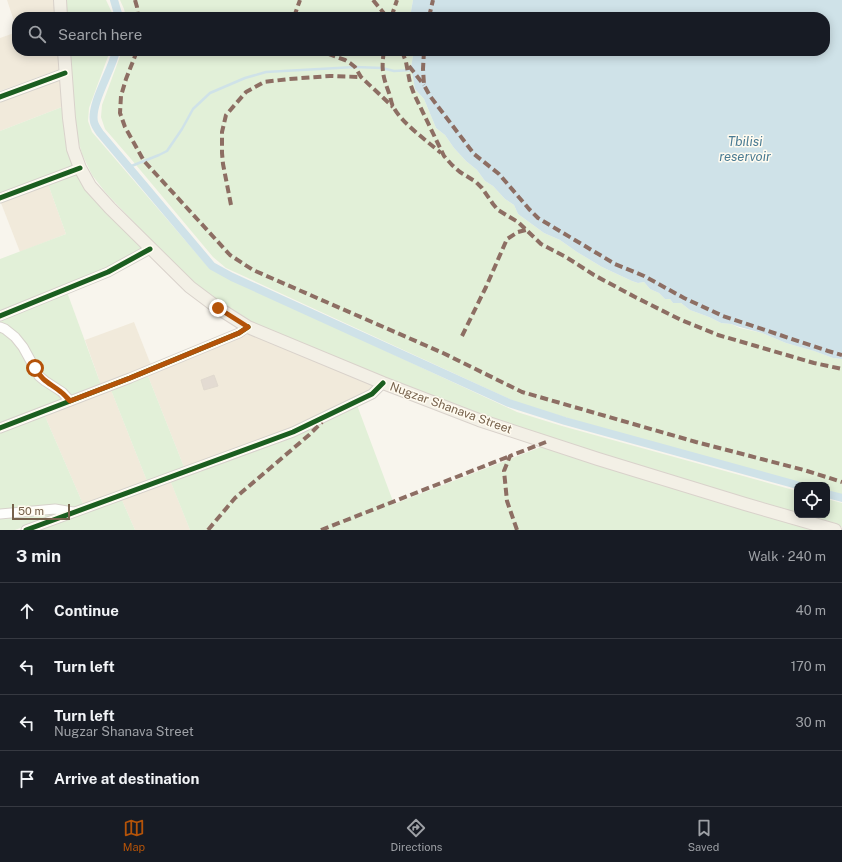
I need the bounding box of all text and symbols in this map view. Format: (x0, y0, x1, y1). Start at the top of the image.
search box (12, 12, 830, 56)
icon: search (26, 23, 48, 45)
text: Search here (58, 26, 142, 43)
water label: Tbilisi reservoir (719, 134, 771, 164)
route end (209, 299, 227, 317)
route start (26, 359, 44, 377)
street label: Nugzar Shanava Street (388, 379, 514, 437)
map controls (794, 482, 830, 518)
button: locate (794, 482, 830, 518)
scale bar (12, 502, 70, 521)
text: 50 m (18, 505, 44, 517)
text: 3 min (16, 546, 61, 566)
text: Walk · 240 m (748, 549, 826, 564)
icon: ahead (16, 600, 38, 622)
text: Continue (54, 602, 119, 619)
text: 40 m (795, 603, 826, 618)
icon: left (16, 656, 38, 678)
text: Turn left (54, 658, 115, 675)
text: 170 m (791, 659, 826, 674)
text: Turn left (54, 707, 115, 724)
icon: left (16, 712, 38, 734)
text: 30 m (796, 715, 826, 730)
text: Nugzar Shanava Street (54, 724, 194, 739)
icon: arrive (16, 768, 38, 790)
text: Arrive at destination (54, 770, 199, 787)
tab: Map (123, 817, 145, 853)
tab: Directions (391, 817, 442, 853)
tab: Saved (688, 817, 719, 853)

